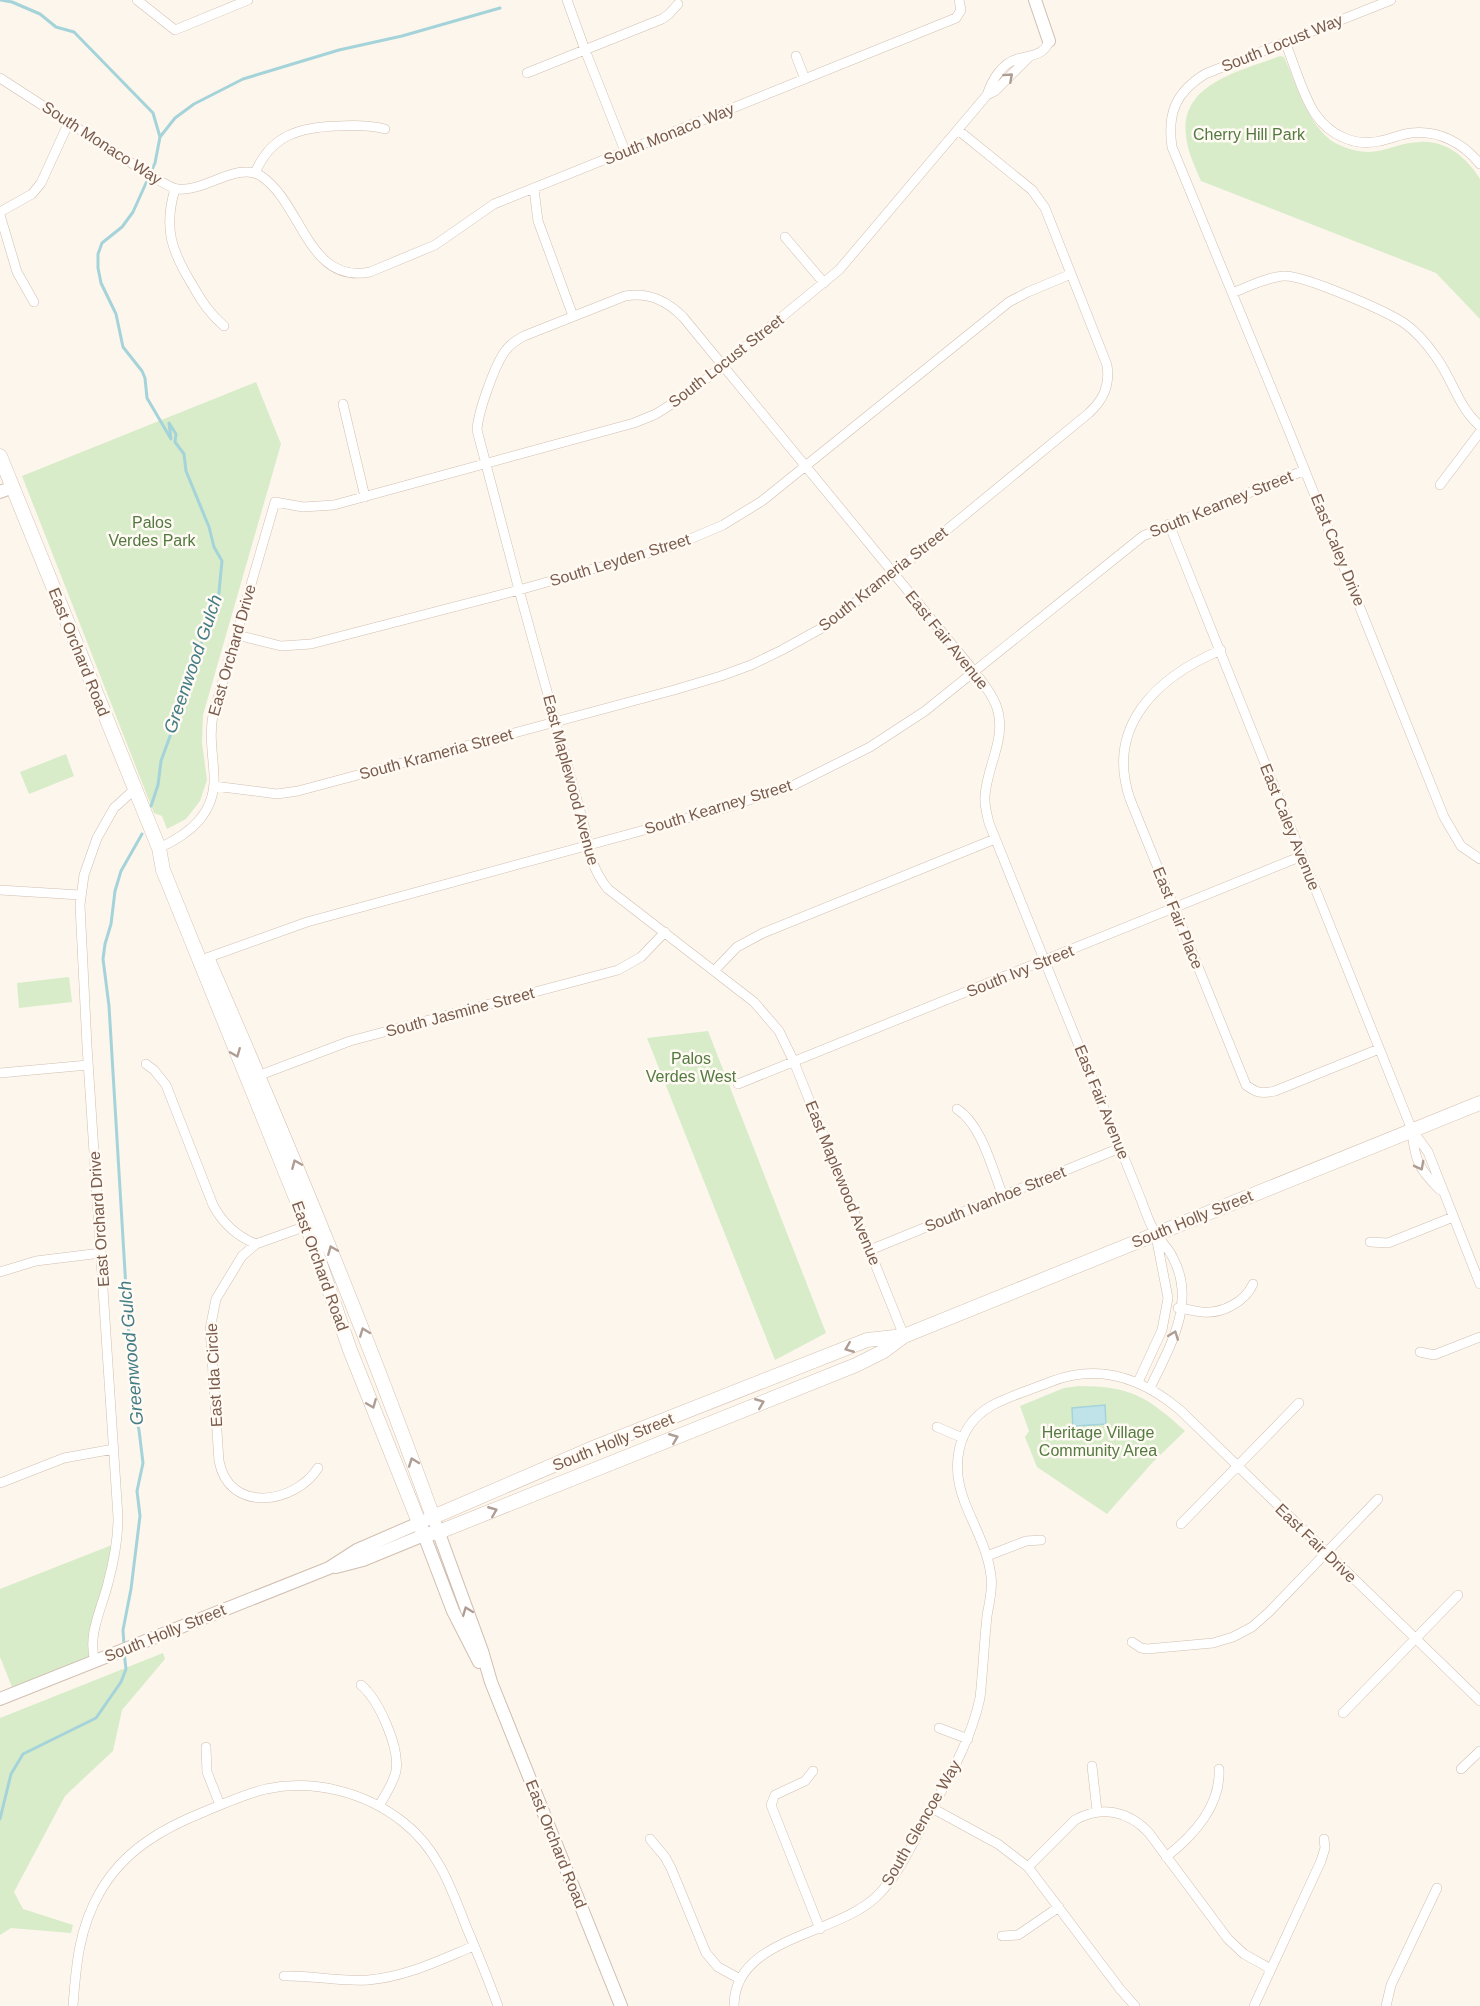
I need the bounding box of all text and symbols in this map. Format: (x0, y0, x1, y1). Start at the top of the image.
street label: South Locust Way (1219, 11, 1345, 75)
one-way arrow (1002, 73, 1013, 84)
street label: South Monaco Way (39, 98, 165, 188)
street label: South Monaco Way (601, 100, 737, 168)
park label: Cherry Hill Park (1193, 126, 1306, 143)
street label: South Locust Street (665, 311, 787, 411)
street label: South Kearney Street (1147, 467, 1296, 541)
street label: East Caley Drive (1308, 492, 1368, 609)
park label: Palos Verdes Park (108, 514, 197, 549)
street label: South Krameria Street (815, 523, 951, 634)
street label: South Leyden Street (548, 530, 693, 589)
street label: East Orchard Drive (205, 582, 259, 718)
street label: East Orchard Road (45, 585, 113, 719)
street label: East Fair Avenue (902, 587, 992, 693)
water label: Greenwood Gulch (160, 592, 226, 736)
street label: East Maplewood Avenue (540, 693, 602, 867)
street label: South Krameria Street (357, 725, 515, 783)
street label: East Caley Avenue (1257, 761, 1323, 893)
street label: South Kearney Street (642, 776, 794, 837)
street label: East Fair Place (1150, 865, 1206, 972)
street label: South Ivy Street (964, 942, 1076, 1000)
street label: South Jasmine Street (384, 984, 537, 1040)
street label: East Fair Avenue (1071, 1042, 1133, 1162)
one-way arrow (229, 1047, 242, 1057)
park label: Palos Verdes West (646, 1050, 737, 1085)
street label: East Maplewood Avenue (802, 1098, 884, 1268)
street label: East Orchard Drive (86, 1150, 112, 1287)
one-way arrow (291, 1159, 303, 1170)
one-way arrow (1413, 1160, 1424, 1170)
street label: South Ivanhoe Street (922, 1163, 1068, 1235)
street label: South Holly Street (1129, 1187, 1255, 1251)
street label: East Orchard Road (289, 1199, 351, 1333)
one-way arrow (327, 1246, 339, 1257)
water label: Greenwood Gulch (115, 1280, 147, 1426)
street label: East Ida Circle (203, 1323, 225, 1427)
one-way arrow (359, 1327, 372, 1338)
one-way arrow (1167, 1330, 1179, 1341)
one-way arrow (844, 1340, 855, 1353)
one-way arrow (365, 1398, 377, 1409)
one-way arrow (754, 1398, 765, 1410)
street label: South Holly Street (550, 1410, 676, 1474)
park label: Heritage Village Community Area (1039, 1424, 1157, 1459)
one-way arrow (668, 1433, 679, 1445)
one-way arrow (408, 1457, 420, 1468)
street label: East Fair Drive (1272, 1500, 1360, 1586)
one-way arrow (487, 1505, 498, 1518)
street label: South Holly Street (102, 1601, 228, 1665)
one-way arrow (462, 1606, 474, 1617)
street label: South Glencoe Way (878, 1757, 964, 1889)
street label: East Orchard Road (522, 1777, 590, 1911)

